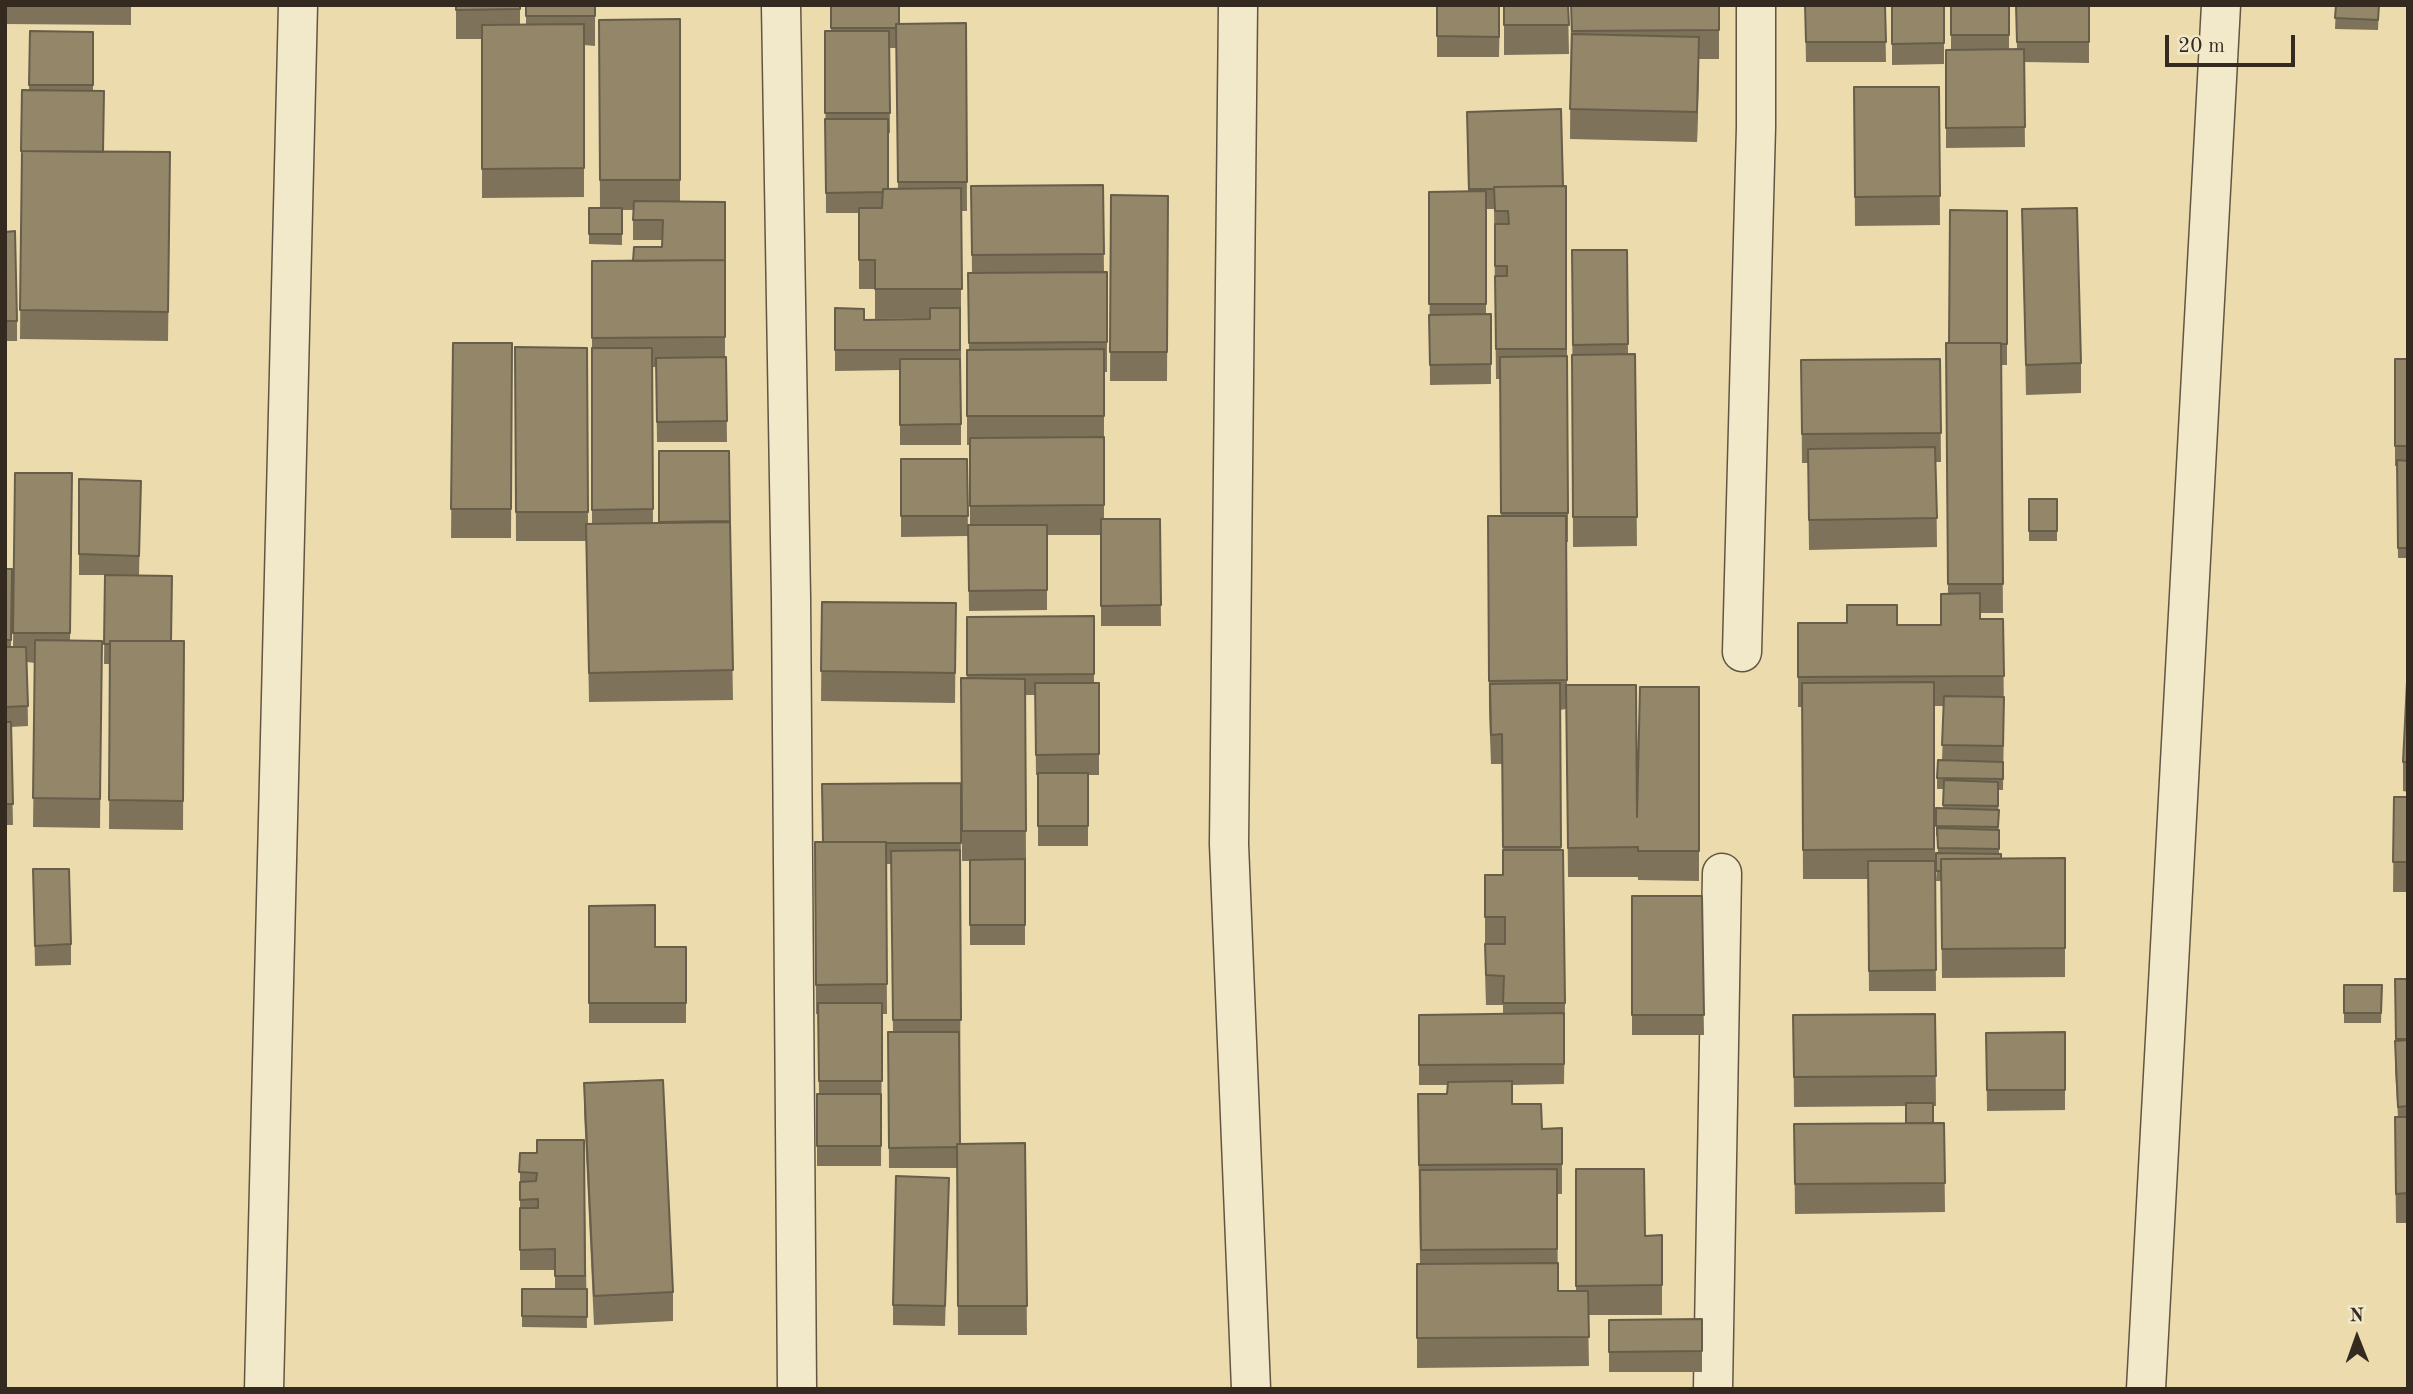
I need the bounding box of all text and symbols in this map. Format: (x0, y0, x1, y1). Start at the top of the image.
scale bar (2168, 21, 2298, 65)
text: 20 m (2178, 36, 2225, 57)
north arrow (2322, 1303, 2392, 1373)
text: N (2349, 1307, 2364, 1326)

